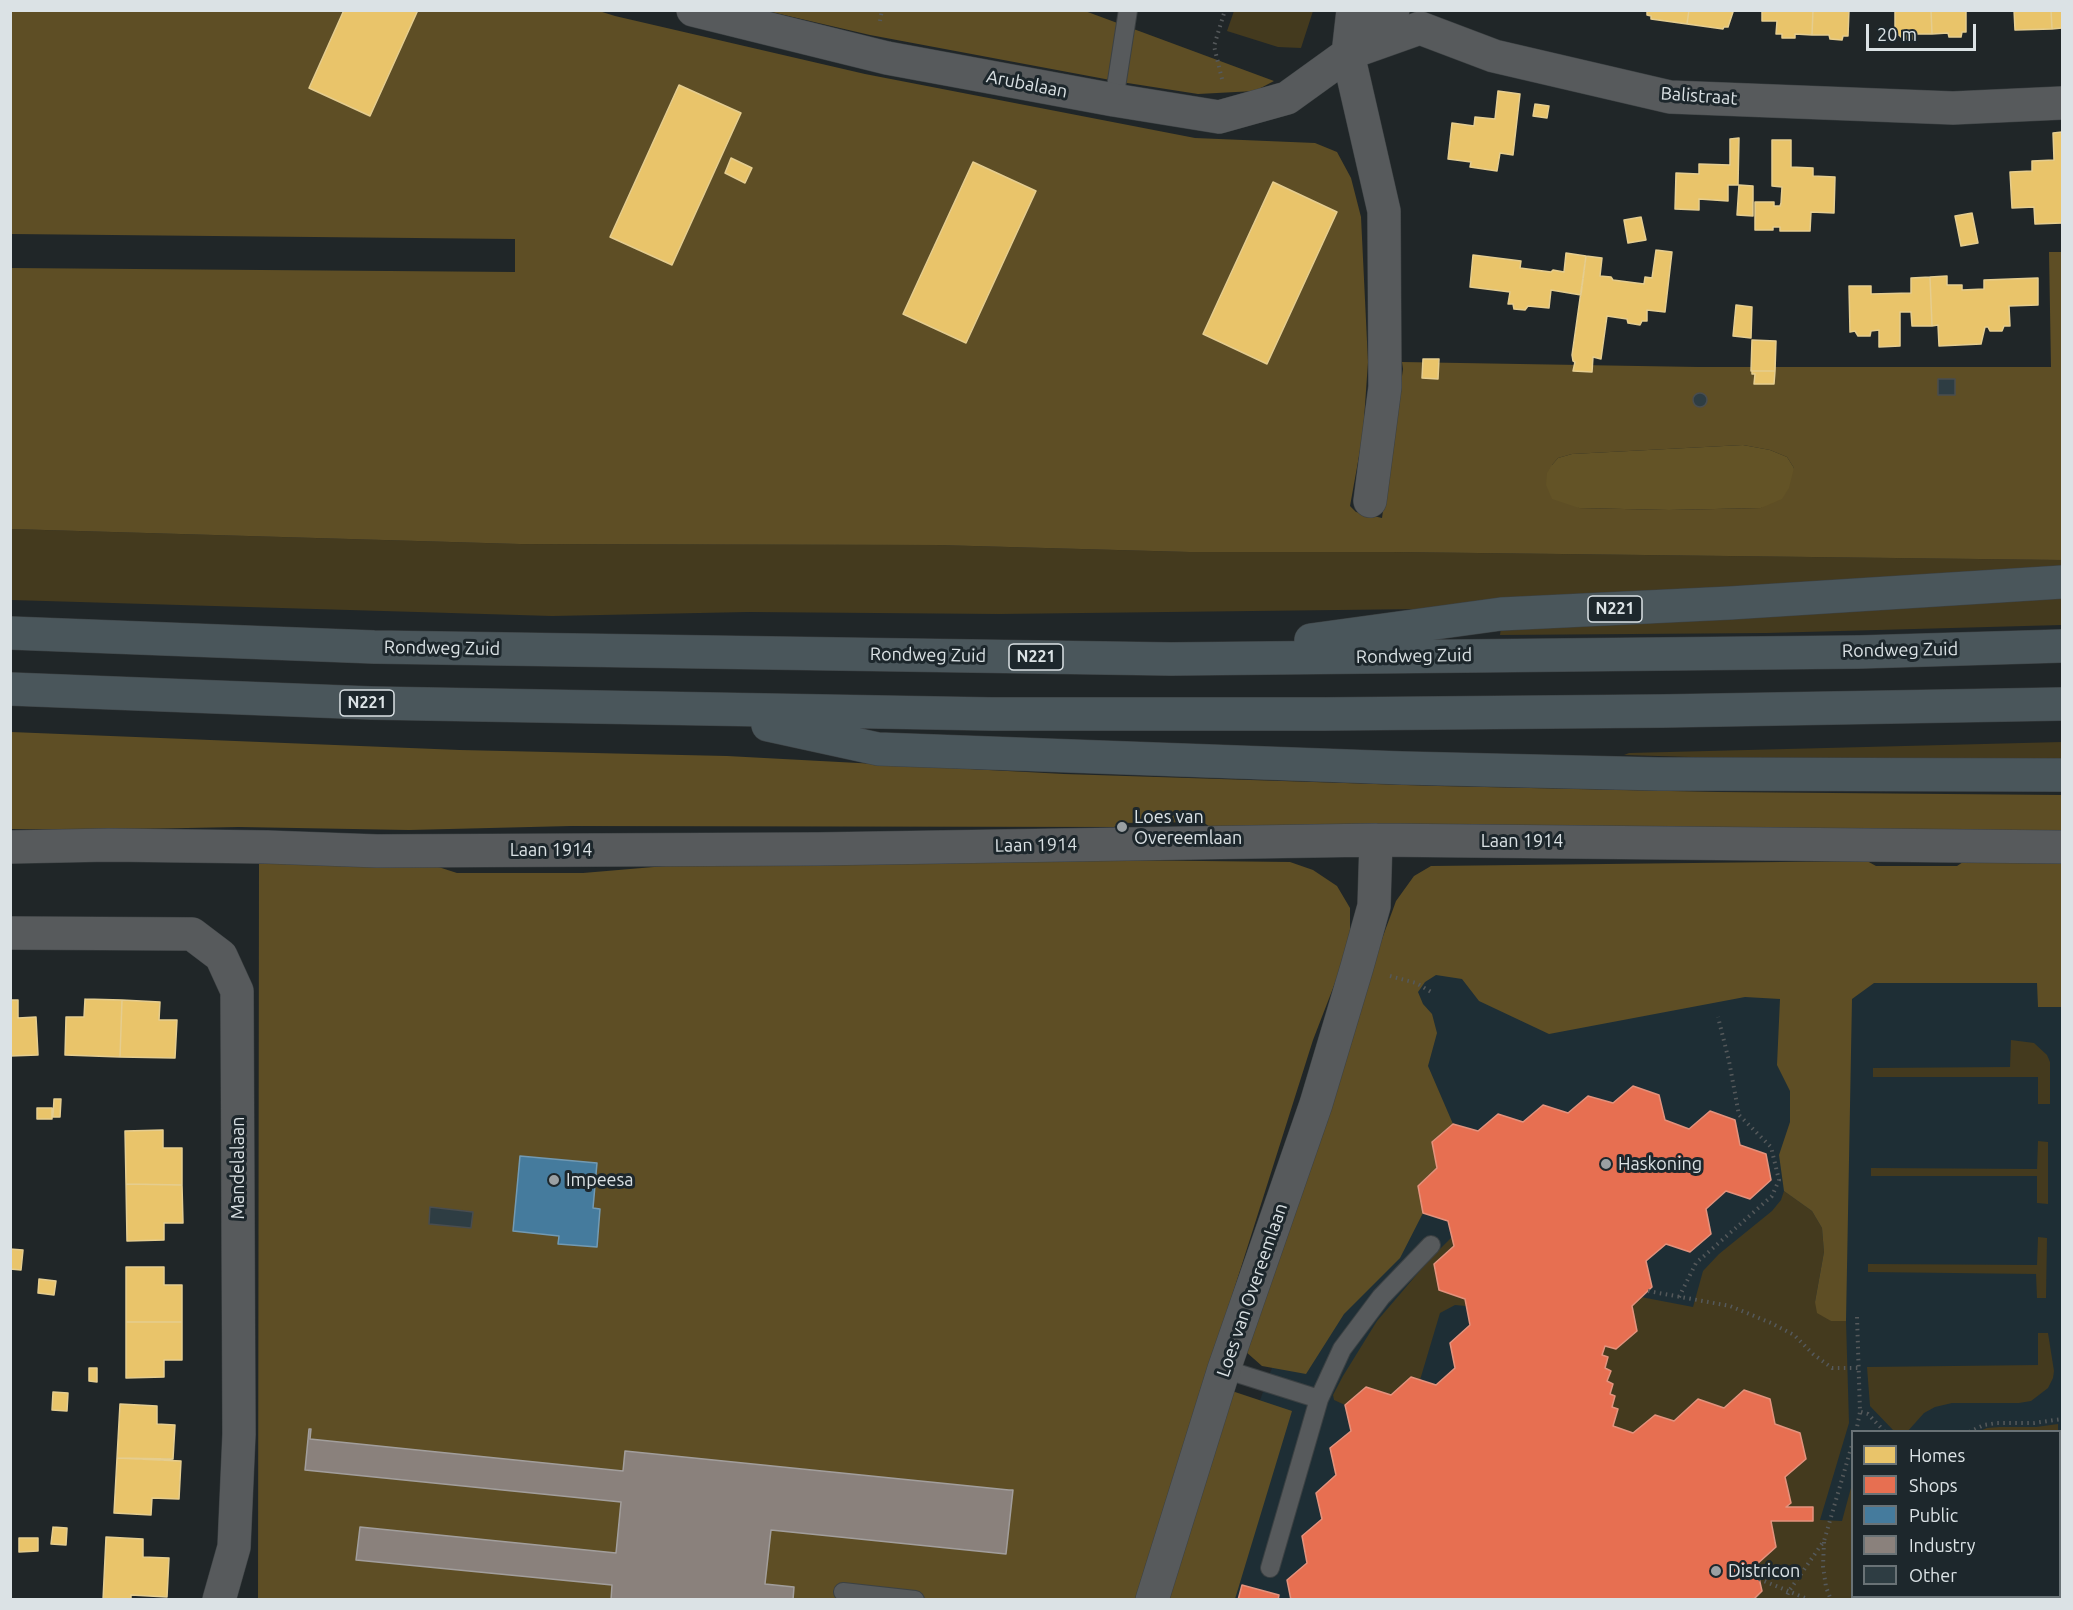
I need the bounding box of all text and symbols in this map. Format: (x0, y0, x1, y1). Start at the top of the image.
scale bar (1869, 12, 1978, 50)
text: 20 m (1877, 24, 1917, 44)
street label: Arubalaan (985, 66, 1069, 102)
street label: Balistraat (1660, 83, 1738, 109)
road number: N221 (1588, 596, 1642, 622)
street label: Rondweg Zuid (384, 636, 500, 660)
street label: Rondweg Zuid (1842, 638, 1958, 662)
street label: Rondweg Zuid (870, 643, 986, 667)
road number: N221 (1009, 644, 1063, 670)
street label: Rondweg Zuid (1356, 644, 1472, 668)
road number: N221 (340, 690, 394, 716)
place label: Loes van Overeemlaan (1134, 806, 1242, 848)
marker: Loes van Overeemlaan (1115, 820, 1129, 834)
street label: Laan 1914 (1481, 830, 1563, 852)
street label: Laan 1914 (994, 833, 1078, 857)
street label: Laan 1914 (510, 839, 592, 861)
street label: Mandelalaan (227, 1116, 249, 1220)
place label: Haskoning (1618, 1153, 1702, 1175)
marker: Haskoning (1599, 1157, 1613, 1171)
place label: Impeesa (566, 1169, 634, 1191)
marker: Impeesa (547, 1173, 561, 1187)
street label: Loes van Overeemlaan (1212, 1200, 1292, 1380)
legend (1851, 1430, 2061, 1598)
text: Homes (1909, 1445, 1965, 1465)
text: Shops (1909, 1475, 1958, 1495)
text: Public (1909, 1505, 1958, 1525)
text: Industry (1909, 1535, 1975, 1555)
place label: Districon (1728, 1560, 1800, 1582)
marker: Districon (1709, 1564, 1723, 1578)
text: Other (1909, 1565, 1957, 1585)

